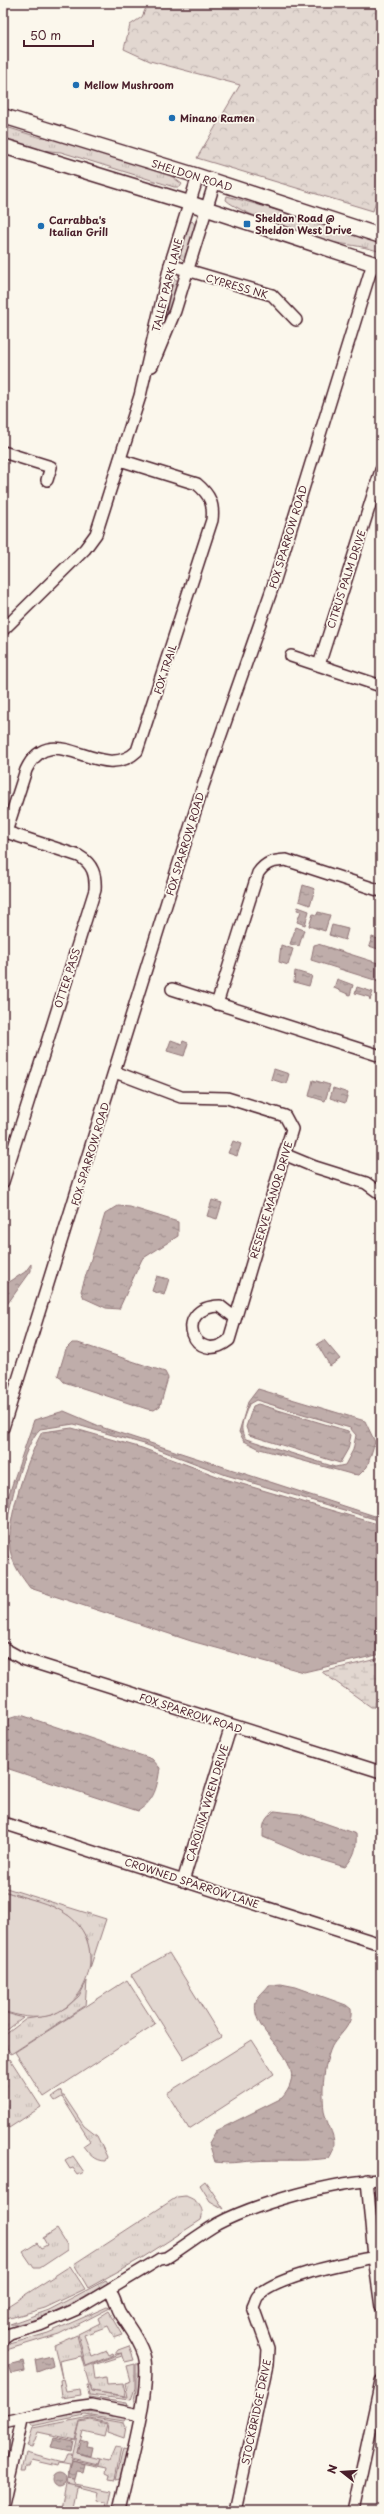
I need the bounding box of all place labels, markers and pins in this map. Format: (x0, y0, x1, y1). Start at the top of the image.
place label: Mellow Mushroom (84, 77, 174, 92)
marker: Mellow Mushroom (71, 80, 81, 90)
place label: Minano Ramen (180, 110, 255, 125)
marker: Minano Ramen (167, 113, 177, 123)
place label: Sheldon Road @ Sheldon West Drive (255, 210, 352, 237)
place label: Carrabba's Italian Grill (49, 212, 108, 239)
marker: Sheldon Road @ Sheldon West Drive (242, 219, 252, 229)
marker: Carrabba's Italian Grill (36, 221, 46, 231)

